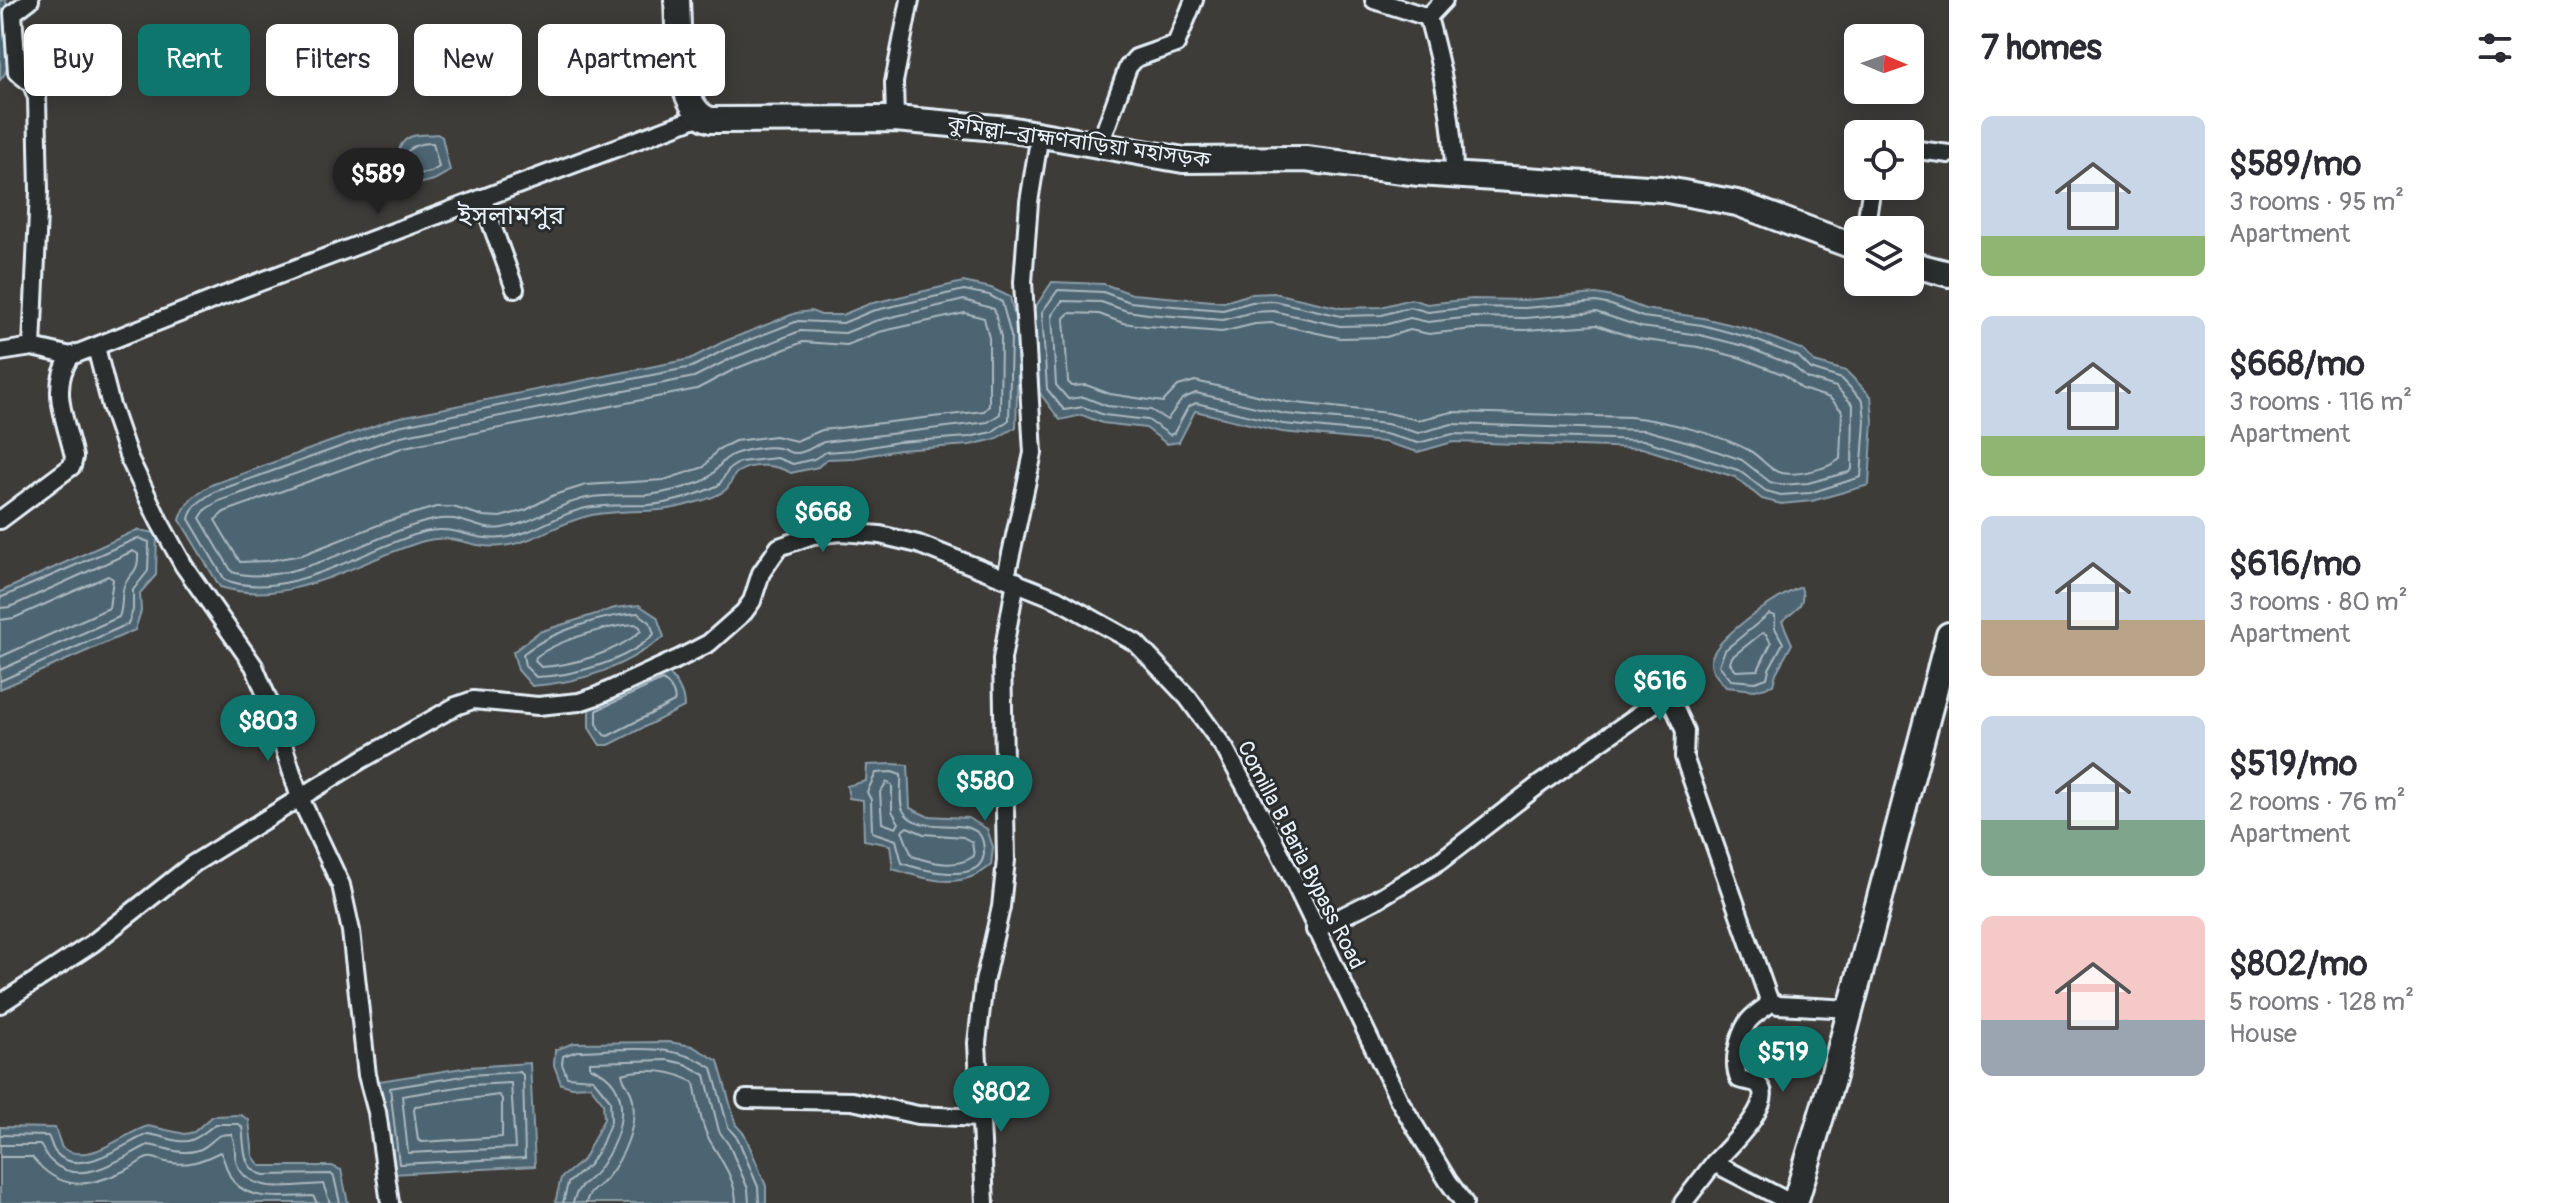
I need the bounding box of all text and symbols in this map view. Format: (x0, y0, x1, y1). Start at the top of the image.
chip: Buy (24, 24, 122, 96)
chip: Rent (138, 24, 250, 96)
chip: Filters (266, 24, 398, 96)
chip: New (414, 24, 522, 96)
chip: Apartment (538, 24, 725, 96)
north arrow (1844, 24, 1924, 104)
map controls (1844, 24, 1924, 296)
icon: filters (2473, 26, 2517, 70)
text: 7 homes (1981, 27, 2102, 70)
street label: কুমিল্লা–ব্রাহ্মণবাড়িয়া মহাসড়ক (945, 110, 1212, 174)
button: locate (1844, 120, 1924, 200)
text: $589/mo (2229, 143, 2361, 186)
pin: $589 (331, 148, 425, 216)
icon: home (2045, 148, 2141, 244)
text: $589 (351, 158, 405, 190)
text: 3 rooms · 95 m² (2229, 186, 2404, 218)
district label: ইসলামপুর (457, 200, 565, 232)
button: layers (1844, 216, 1924, 296)
text: Apartment (2229, 218, 2350, 250)
text: $668/mo (2229, 343, 2365, 386)
icon: home (2045, 348, 2141, 444)
text: 3 rooms · 116 m² (2229, 386, 2412, 418)
text: Apartment (2229, 418, 2350, 450)
pin: $668 (776, 486, 870, 554)
text: $668 (794, 496, 852, 528)
text: $616/mo (2229, 543, 2361, 586)
icon: home (2045, 548, 2141, 644)
text: 3 rooms · 80 m² (2229, 586, 2408, 618)
text: Apartment (2229, 618, 2350, 650)
pin: $616 (1613, 655, 1707, 723)
text: $616 (1633, 665, 1687, 697)
pin: $803 (221, 695, 315, 763)
text: $803 (238, 705, 298, 737)
street label: Comilla B.Baria Bypass Road (1231, 736, 1371, 974)
text: $519/mo (2229, 743, 2357, 786)
icon: home (2045, 748, 2141, 844)
pin: $580 (938, 755, 1032, 823)
text: $580 (955, 765, 1015, 797)
text: 2 rooms · 76 m² (2229, 786, 2406, 818)
text: Apartment (2229, 818, 2350, 850)
text: $802/mo (2229, 943, 2367, 986)
icon: home (2045, 948, 2141, 1044)
text: 5 rooms · 128 m² (2229, 986, 2414, 1018)
text: House (2229, 1018, 2297, 1050)
pin: $519 (1736, 1026, 1830, 1094)
text: $519 (1757, 1036, 1809, 1068)
pin: $802 (954, 1066, 1048, 1134)
text: $802 (971, 1076, 1031, 1108)

